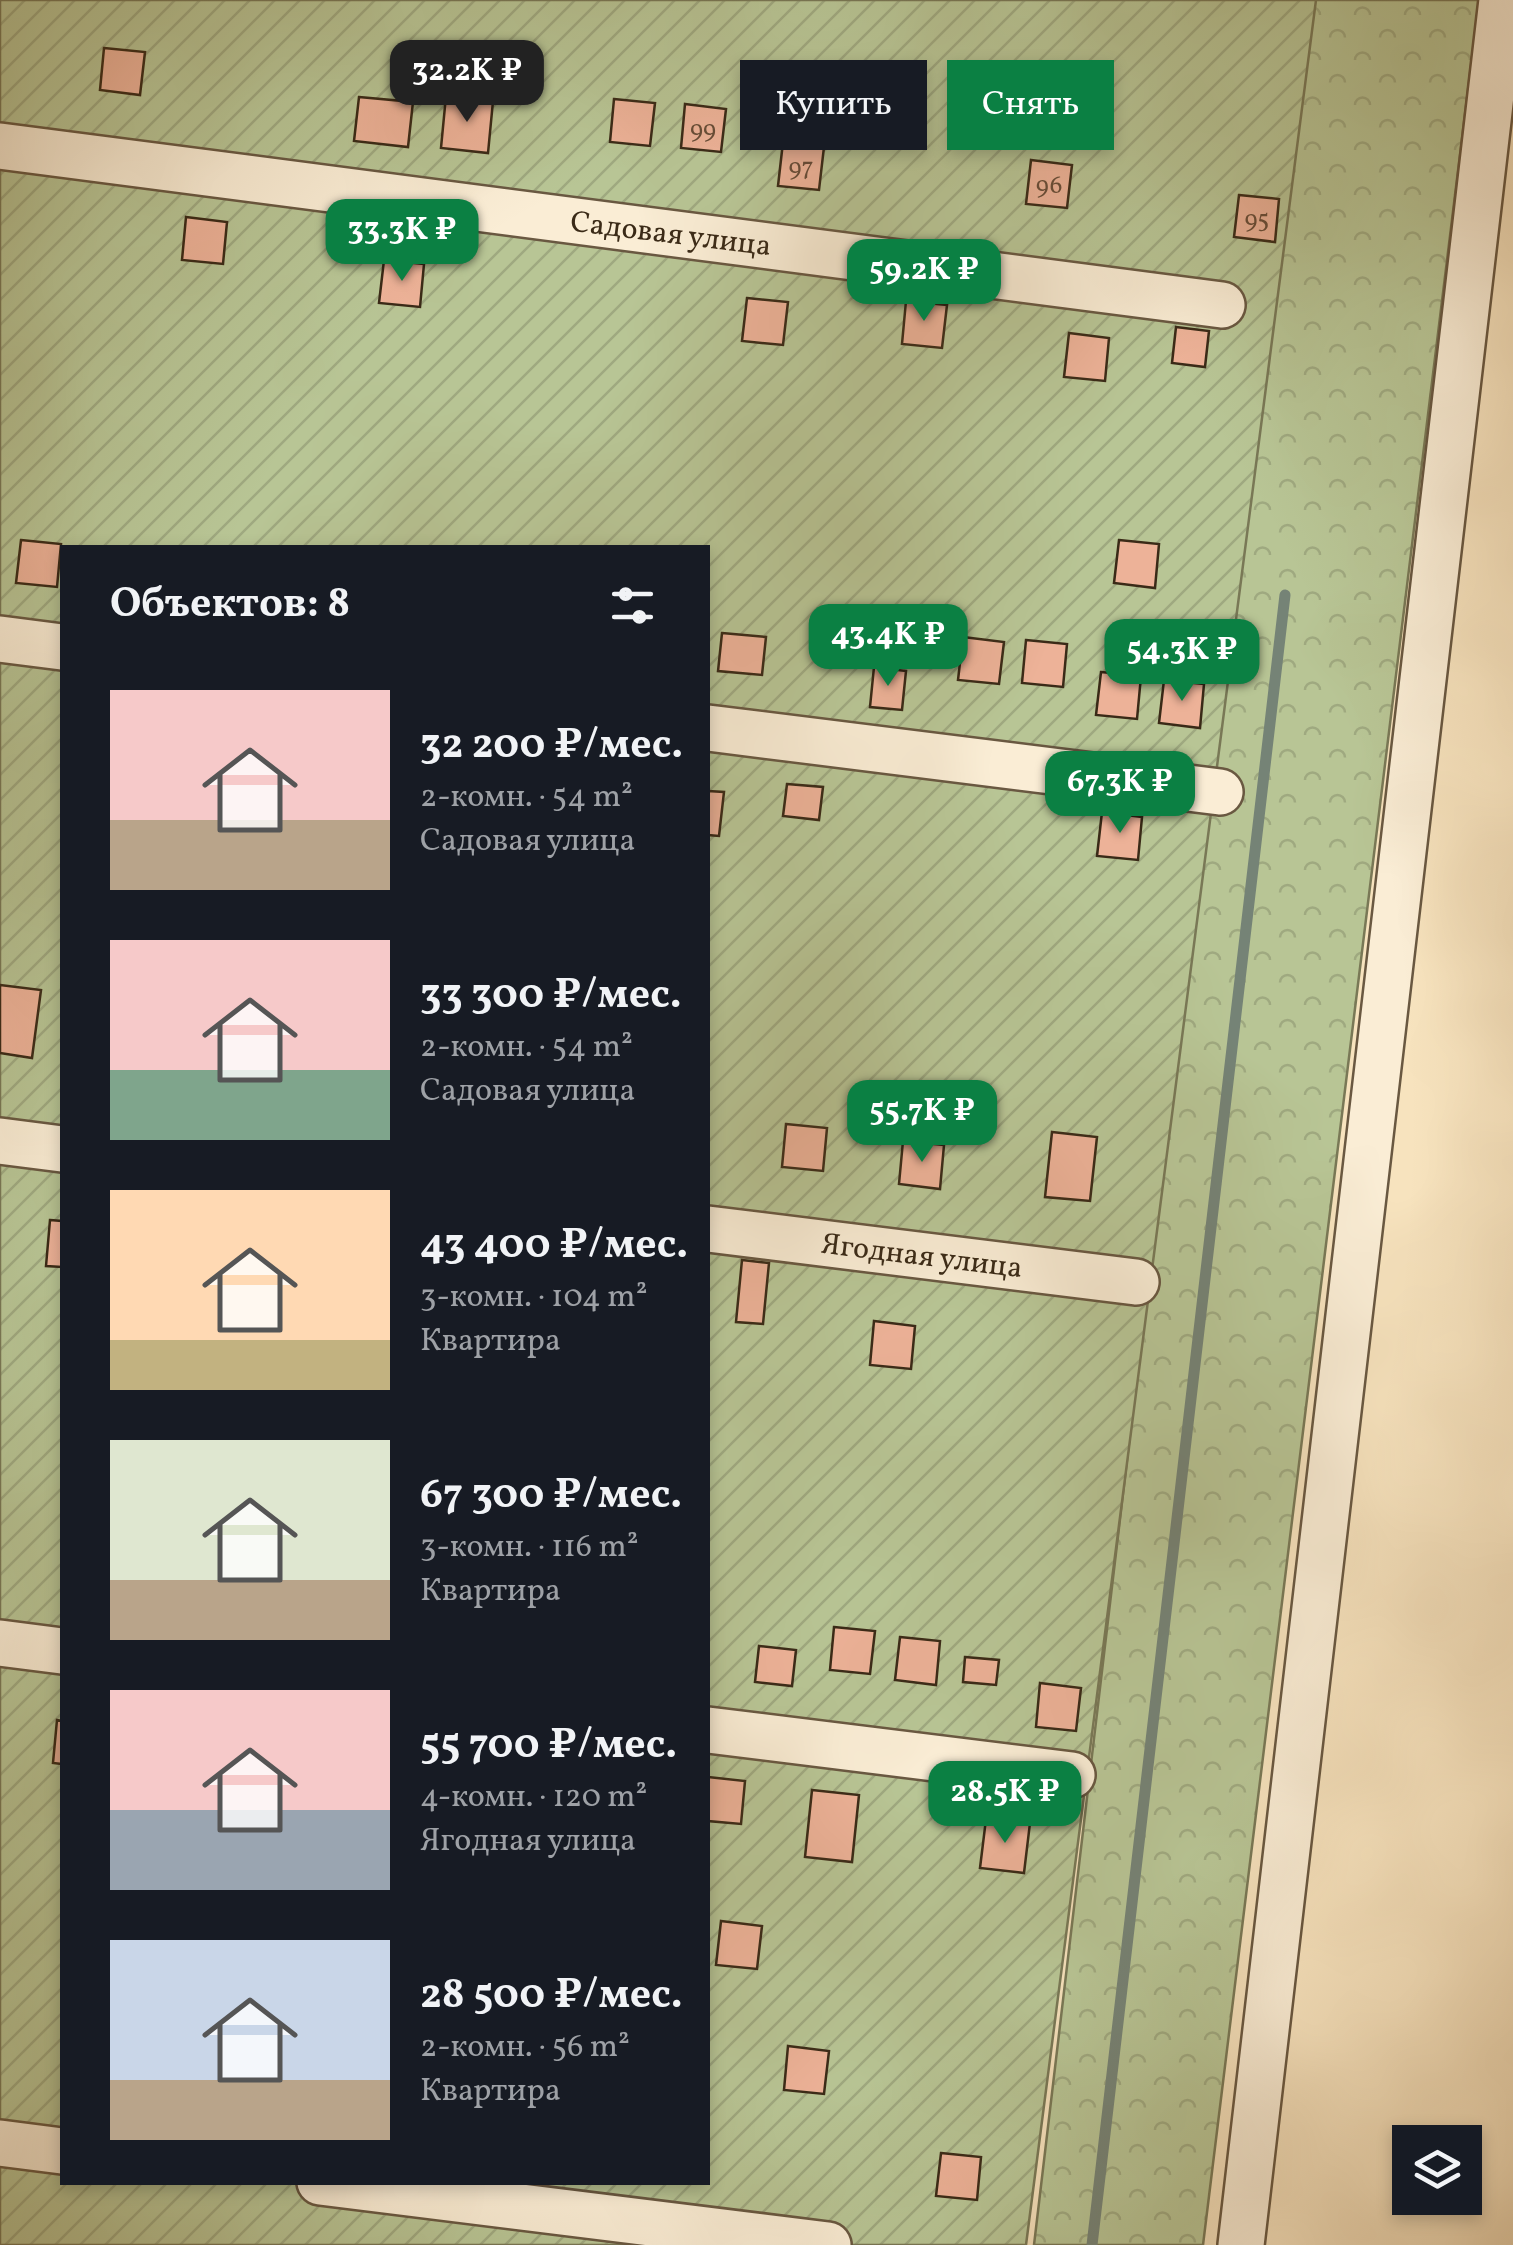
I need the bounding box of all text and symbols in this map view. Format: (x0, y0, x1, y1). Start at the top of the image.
pin: 32.2K ₽ (375, 40, 559, 125)
text: 32.2K ₽ (412, 50, 522, 94)
chip: Купить (740, 60, 927, 150)
chip: Снять (947, 60, 1114, 150)
house number: 99 (690, 113, 716, 148)
house number: 97 (788, 151, 814, 186)
house number: 96 (1036, 169, 1062, 204)
pin: 33.3K ₽ (310, 199, 494, 284)
street label: Садовая улица (568, 202, 774, 268)
house number: 95 (1245, 203, 1269, 238)
text: 33.3K ₽ (348, 209, 456, 253)
pin: 59.2K ₽ (832, 239, 1016, 324)
text: 59.2K ₽ (869, 249, 979, 293)
text: Объектов: 8 (110, 576, 350, 635)
icon: filters (605, 578, 660, 633)
pin: 43.4K ₽ (796, 604, 980, 689)
text: 43.4K ₽ (831, 614, 945, 658)
pin: 54.3K ₽ (1090, 619, 1274, 704)
text: 54.3K ₽ (1126, 629, 1238, 673)
text: 32 200 ₽/мес. (420, 717, 683, 776)
icon: home (190, 730, 310, 850)
pin: 67.3K ₽ (1028, 751, 1212, 836)
text: 67.3K ₽ (1067, 761, 1173, 805)
text: 2-комн. · 54 m² (420, 776, 633, 820)
text: Садовая улица (420, 820, 635, 864)
text: 33 300 ₽/мес. (420, 967, 682, 1026)
icon: home (190, 980, 310, 1100)
text: 2-комн. · 54 m² (420, 1026, 633, 1070)
text: Садовая улица (420, 1070, 635, 1114)
pin: 55.7K ₽ (830, 1080, 1014, 1165)
text: 55.7K ₽ (869, 1090, 975, 1134)
text: 43 400 ₽/мес. (420, 1217, 688, 1276)
street label: Ягодная улица (819, 1224, 1025, 1290)
icon: home (190, 1230, 310, 1350)
text: 3-комн. · 104 m² (420, 1276, 648, 1320)
text: Квартира (420, 1320, 561, 1364)
text: 67 300 ₽/мес. (420, 1467, 682, 1526)
icon: home (190, 1480, 310, 1600)
text: 3-комн. · 116 m² (420, 1526, 639, 1570)
text: Квартира (420, 1570, 561, 1614)
text: 55 700 ₽/мес. (420, 1717, 677, 1776)
icon: home (190, 1730, 310, 1850)
pin: 28.5K ₽ (913, 1761, 1097, 1846)
text: 28.5K ₽ (950, 1771, 1060, 1815)
text: 4-комн. · 120 m² (420, 1776, 647, 1820)
text: Ягодная улица (420, 1820, 636, 1864)
text: 28 500 ₽/мес. (420, 1967, 683, 2026)
icon: home (190, 1980, 310, 2100)
text: 2-комн. · 56 m² (420, 2026, 630, 2070)
text: Квартира (420, 2070, 561, 2114)
map controls (1392, 2125, 1482, 2215)
button: layers (1392, 2125, 1482, 2215)

